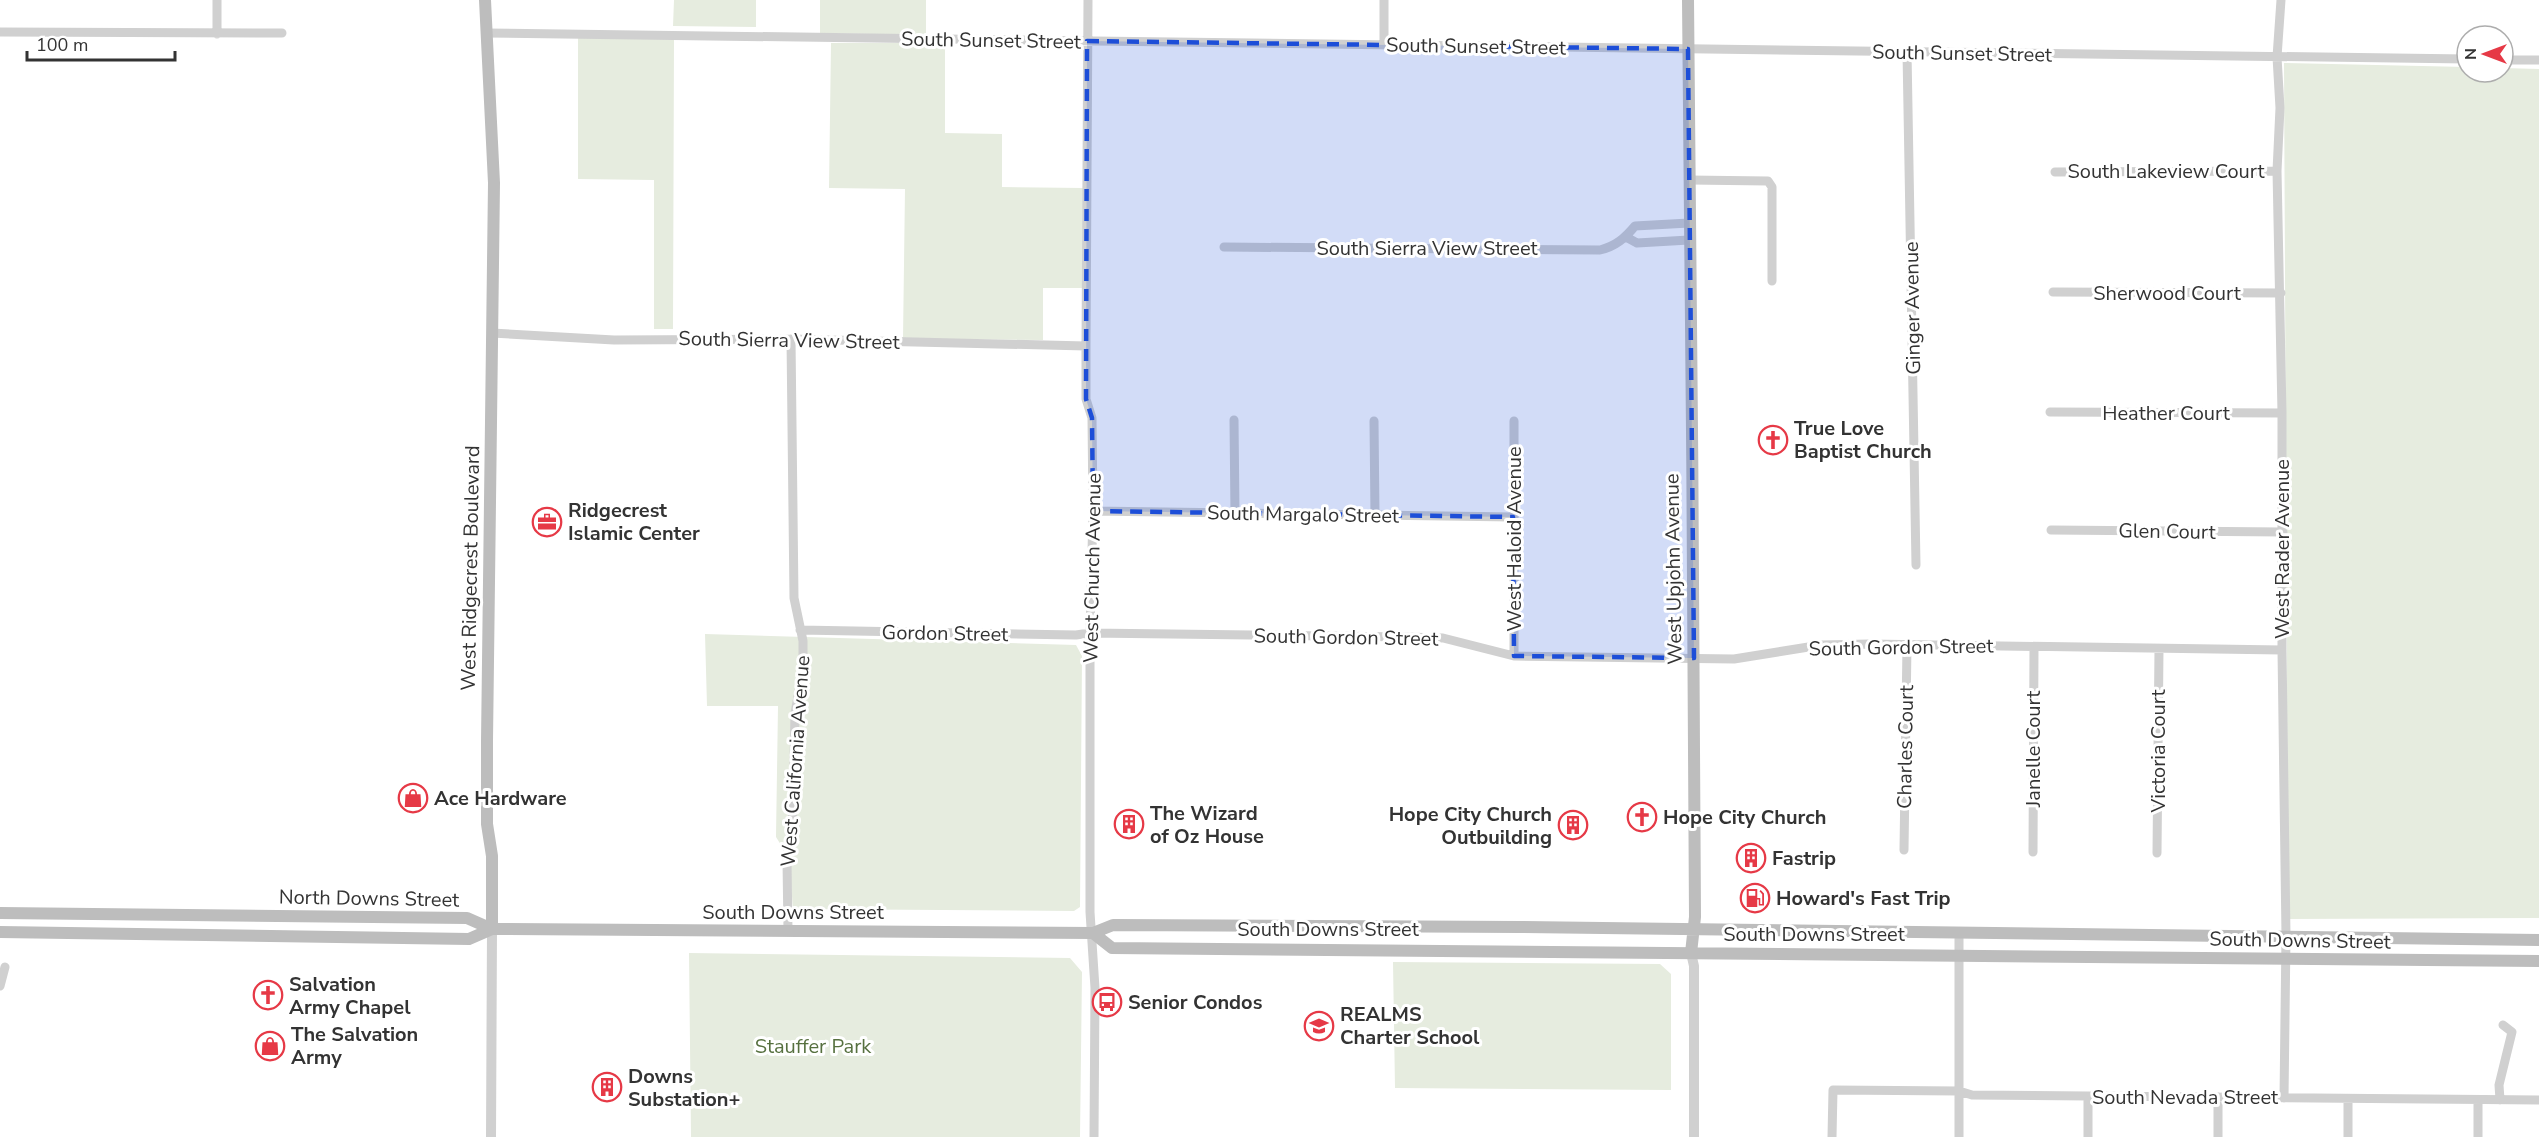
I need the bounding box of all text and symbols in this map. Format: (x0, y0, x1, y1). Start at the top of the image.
scale bar (27, 24, 176, 62)
north arrow (2455, 24, 2515, 84)
street label: South Sunset Street (901, 25, 1082, 56)
street label: South Sunset Street (1386, 31, 1567, 62)
text: 100 m (36, 33, 88, 57)
street label: South Sunset Street (1872, 38, 2053, 69)
text: N (2460, 48, 2482, 60)
street label: South Lakeview Court (2067, 158, 2266, 185)
street label: South Sierra View Street (1316, 235, 1539, 262)
street label: Ginger Avenue (1898, 241, 1927, 375)
street label: Sherwood Court (2093, 280, 2242, 307)
street label: South Sierra View Street (678, 325, 901, 356)
street label: Heather Court (2102, 400, 2231, 427)
place label: True Love Baptist Church (1794, 415, 1932, 465)
church icon: True Love Baptist Church (1757, 424, 1789, 456)
street label: West Ridgecrest Boulevard (455, 445, 486, 691)
street label: West Haloid Avenue (1501, 446, 1528, 632)
street label: West Rader Avenue (2269, 459, 2296, 639)
street label: West Church Avenue (1077, 473, 1108, 663)
street label: West Upjohn Avenue (1658, 473, 1689, 665)
place label: Ridgecrest Islamic Center (568, 497, 700, 547)
street label: South Margalo Street (1207, 499, 1400, 530)
office icon: Ridgecrest Islamic Center (531, 506, 563, 538)
street label: Glen Court (2118, 517, 2217, 546)
street label: Gordon Street (881, 619, 1009, 648)
street label: South Gordon Street (1253, 622, 1440, 653)
street label: South Gordon Street (1808, 632, 1995, 663)
street label: West California Avenue (775, 654, 816, 868)
street label: Charles Court (1891, 684, 1920, 809)
street label: Victoria Court (2145, 688, 2172, 814)
street label: Janelle Court (2020, 690, 2047, 808)
shop icon: Ace Hardware (397, 782, 429, 814)
place label: Ace Hardware (434, 785, 567, 812)
place label: The Wizard of Oz House (1150, 800, 1264, 850)
place label: Hope City Church Outbuilding (1389, 801, 1552, 851)
church icon: Hope City Church (1626, 801, 1658, 833)
place label: Hope City Church (1663, 804, 1826, 831)
building icon: The Wizard of Oz House (1113, 808, 1145, 840)
building icon: Hope City Church Outbuilding (1557, 809, 1589, 841)
building icon: Fastrip (1735, 842, 1767, 874)
place label: Fastrip (1772, 845, 1836, 872)
fuel station icon: Howard's Fast Trip (1739, 882, 1771, 914)
street label: North Downs Street (279, 883, 460, 914)
place label: Howard's Fast Trip (1776, 885, 1951, 912)
street label: South Downs Street (702, 899, 885, 926)
street label: South Downs Street (1237, 916, 1420, 943)
street label: South Downs Street (1723, 921, 1906, 948)
street label: South Downs Street (2209, 925, 2392, 956)
place label: Salvation Army Chapel (289, 971, 411, 1021)
church icon: Salvation Army Chapel (252, 979, 284, 1011)
bus stop icon: Senior Condos (1091, 986, 1123, 1018)
place label: Senior Condos (1128, 989, 1263, 1016)
place label: REALMS Charter School (1340, 1001, 1480, 1051)
school or university icon: REALMS Charter School (1303, 1010, 1335, 1042)
place label: The Salvation Army (291, 1021, 418, 1071)
shop icon: The Salvation Army (254, 1030, 286, 1062)
park label: Stauffer Park (755, 1033, 872, 1060)
place label: Downs Substation+ (628, 1063, 740, 1113)
building icon: Downs Substation+ (591, 1071, 623, 1103)
street label: South Nevada Street (2092, 1084, 2279, 1111)

